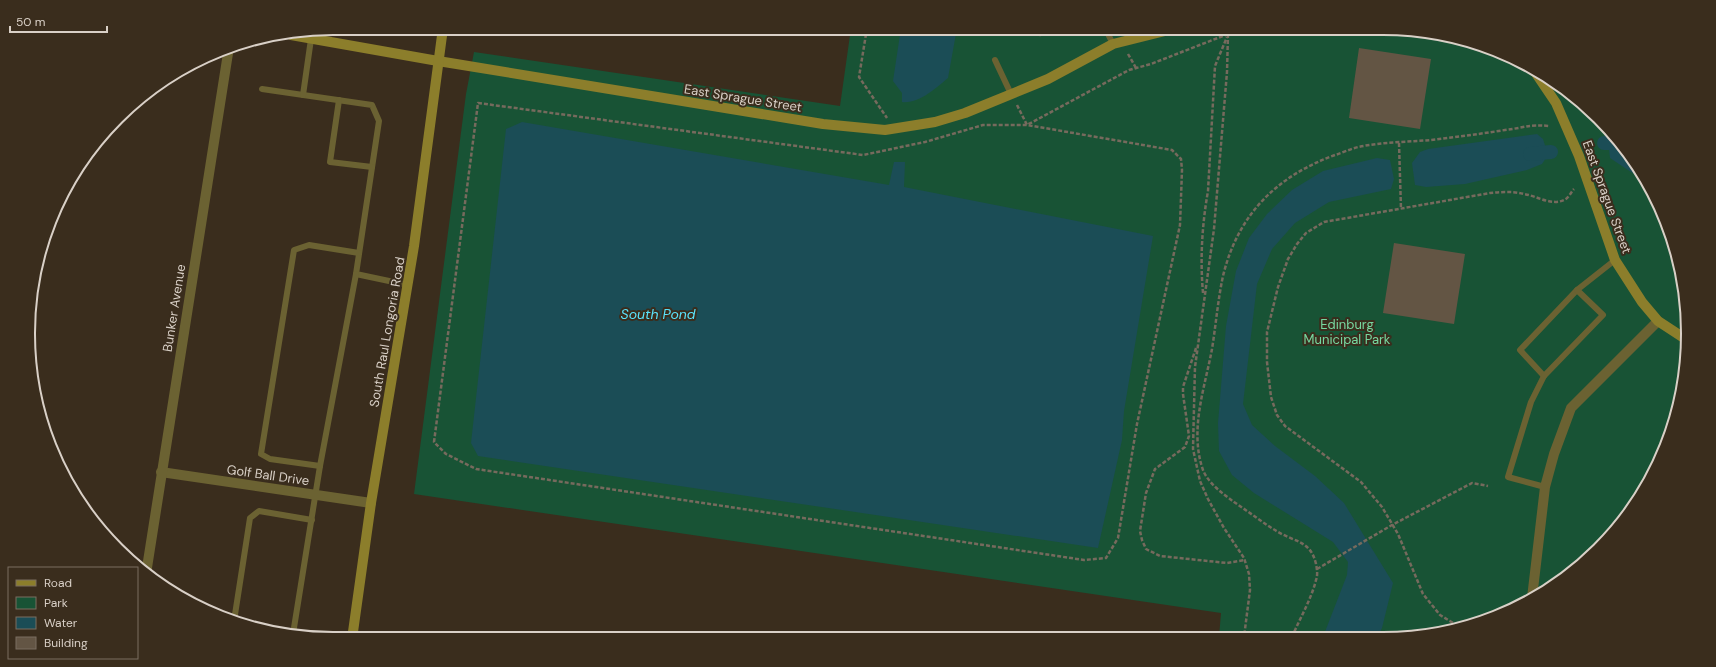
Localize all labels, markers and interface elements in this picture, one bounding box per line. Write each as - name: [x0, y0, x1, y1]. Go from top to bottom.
- scale bar: [10, 8, 107, 34]
- text: 50 m: [16, 14, 45, 30]
- street label: East Sprague Street: [683, 80, 803, 116]
- street label: East Sprague Street: [1579, 138, 1635, 256]
- street label: South Raul Longoria Road: [365, 256, 409, 408]
- street label: Bunker Avenue: [159, 263, 189, 353]
- water label: South Pond: [621, 305, 696, 323]
- park label: Edinburg Municipal Park: [1304, 316, 1391, 348]
- street label: Golf Ball Drive: [226, 461, 310, 489]
- legend: [8, 567, 138, 659]
- text: Road: [44, 575, 72, 591]
- text: Park: [44, 595, 68, 611]
- text: Water: [44, 615, 78, 631]
- text: Building: [44, 635, 88, 651]

